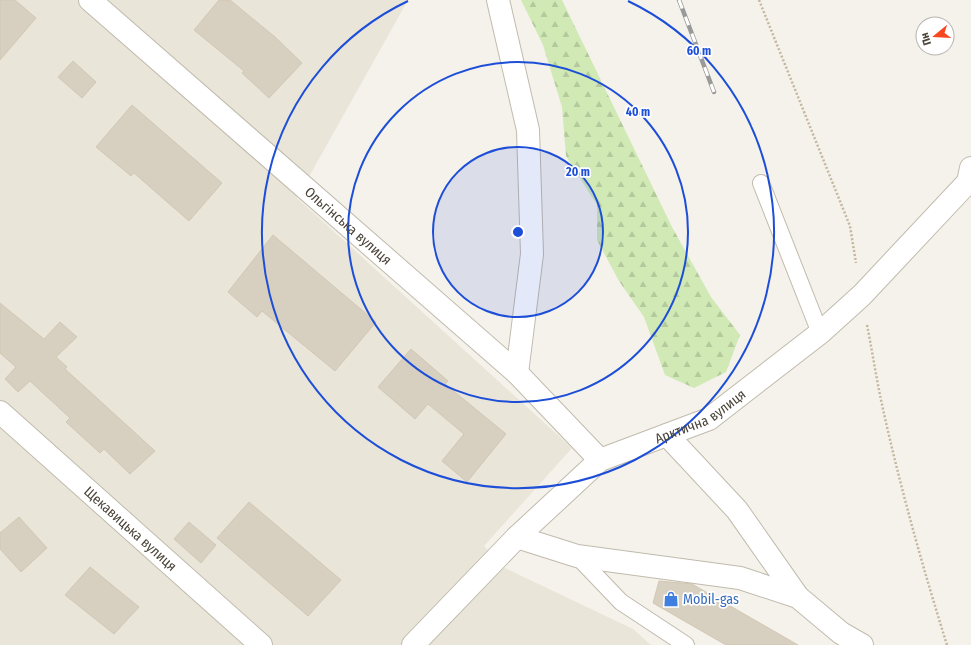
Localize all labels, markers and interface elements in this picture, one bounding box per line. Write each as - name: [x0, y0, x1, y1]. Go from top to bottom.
- north arrow: [915, 16, 955, 56]
- text: Пн: [918, 31, 934, 47]
- text: 60 m: [687, 44, 711, 58]
- text: 40 m: [626, 105, 650, 119]
- text: 20 m: [565, 165, 590, 179]
- street label: Ольгінська вулиця: [301, 183, 395, 269]
- centre of rings: [511, 225, 525, 239]
- street label: Арктична вулиця: [653, 386, 749, 448]
- street label: Щекавицька вулиця: [80, 483, 180, 575]
- shop icon: Mobil-gas: [662, 590, 680, 608]
- place label: Mobil-gas: [683, 591, 739, 608]

